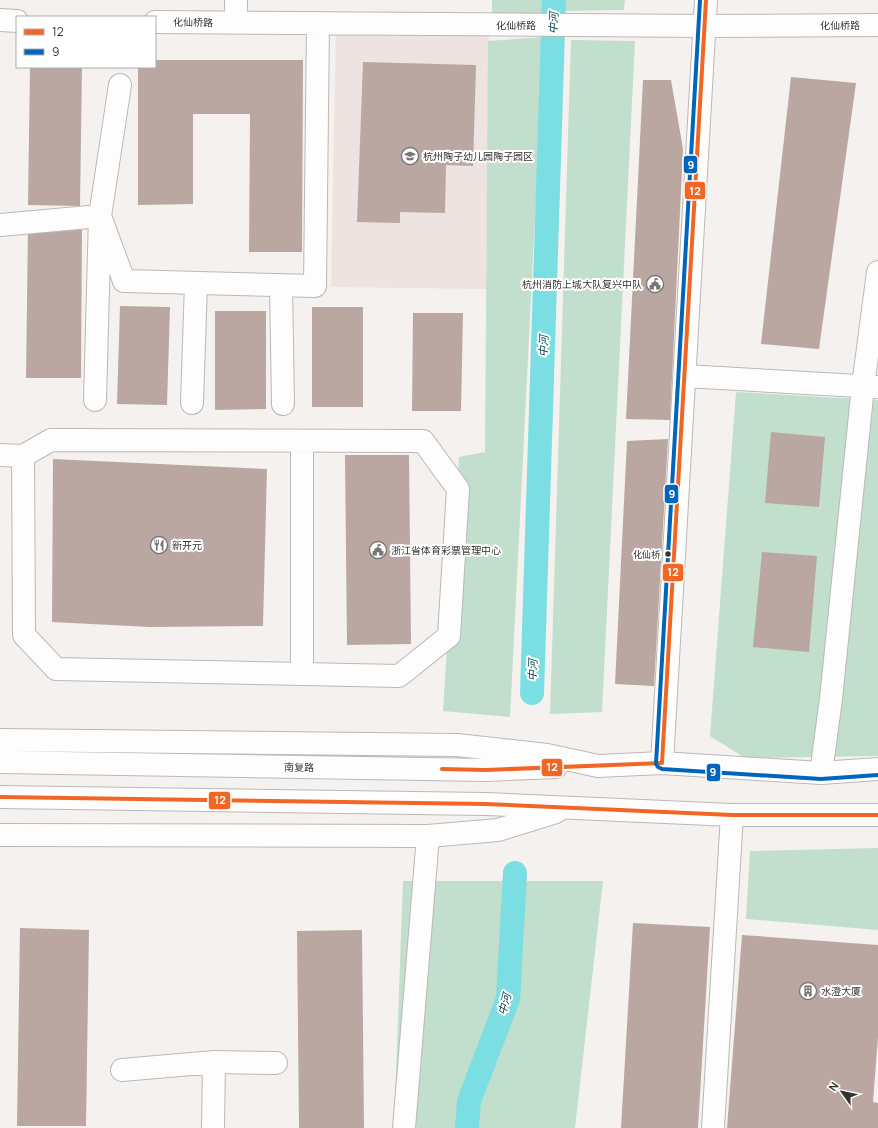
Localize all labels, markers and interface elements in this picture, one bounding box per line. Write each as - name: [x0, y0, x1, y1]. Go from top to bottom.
- water label: 中河: [545, 10, 561, 34]
- street label: 化仙桥路: [173, 15, 213, 29]
- legend: [16, 16, 156, 68]
- street label: 化仙桥路: [496, 18, 536, 32]
- street label: 化仙桥路: [820, 18, 860, 32]
- text: 12: [52, 23, 64, 40]
- text: 9: [52, 43, 59, 60]
- school or university icon: 杭州陶子幼儿园陶子园区: [400, 146, 420, 166]
- place label: 杭州陶子幼儿园陶子园区: [423, 149, 533, 163]
- line badge: 9: [683, 155, 698, 174]
- text: 9: [688, 157, 695, 172]
- line badge: 12: [684, 181, 706, 200]
- text: 12: [689, 183, 701, 198]
- public building icon: 杭州消防上城大队复兴中队: [645, 274, 665, 294]
- place label: 杭州消防上城大队复兴中队: [522, 277, 642, 291]
- water label: 中河: [535, 333, 551, 357]
- line badge: 9: [664, 484, 679, 504]
- text: 9: [669, 486, 676, 501]
- restaurant icon: 新开元: [149, 535, 169, 555]
- place label: 新开元: [172, 538, 202, 552]
- public building icon: 浙江省体育彩票管理中心: [368, 540, 388, 560]
- place label: 浙江省体育彩票管理中心: [391, 543, 501, 557]
- place label: 化仙桥: [633, 548, 661, 561]
- marker: 化仙桥: [663, 549, 673, 559]
- line badge: 12: [662, 563, 684, 582]
- text: 12: [667, 564, 679, 579]
- water label: 中河: [524, 657, 540, 681]
- line badge: 12: [541, 758, 563, 777]
- text: 12: [546, 759, 558, 774]
- street label: 南复路: [284, 760, 314, 774]
- line badge: 9: [706, 763, 721, 782]
- text: 9: [710, 764, 717, 779]
- line badge: 12: [208, 791, 231, 810]
- text: 12: [214, 792, 226, 807]
- building icon: 水澄大厦: [798, 981, 818, 1001]
- place label: 水澄大厦: [821, 984, 861, 998]
- water label: 中河: [494, 990, 515, 1017]
- north arrow: [822, 1072, 862, 1112]
- text: N: [825, 1079, 842, 1094]

